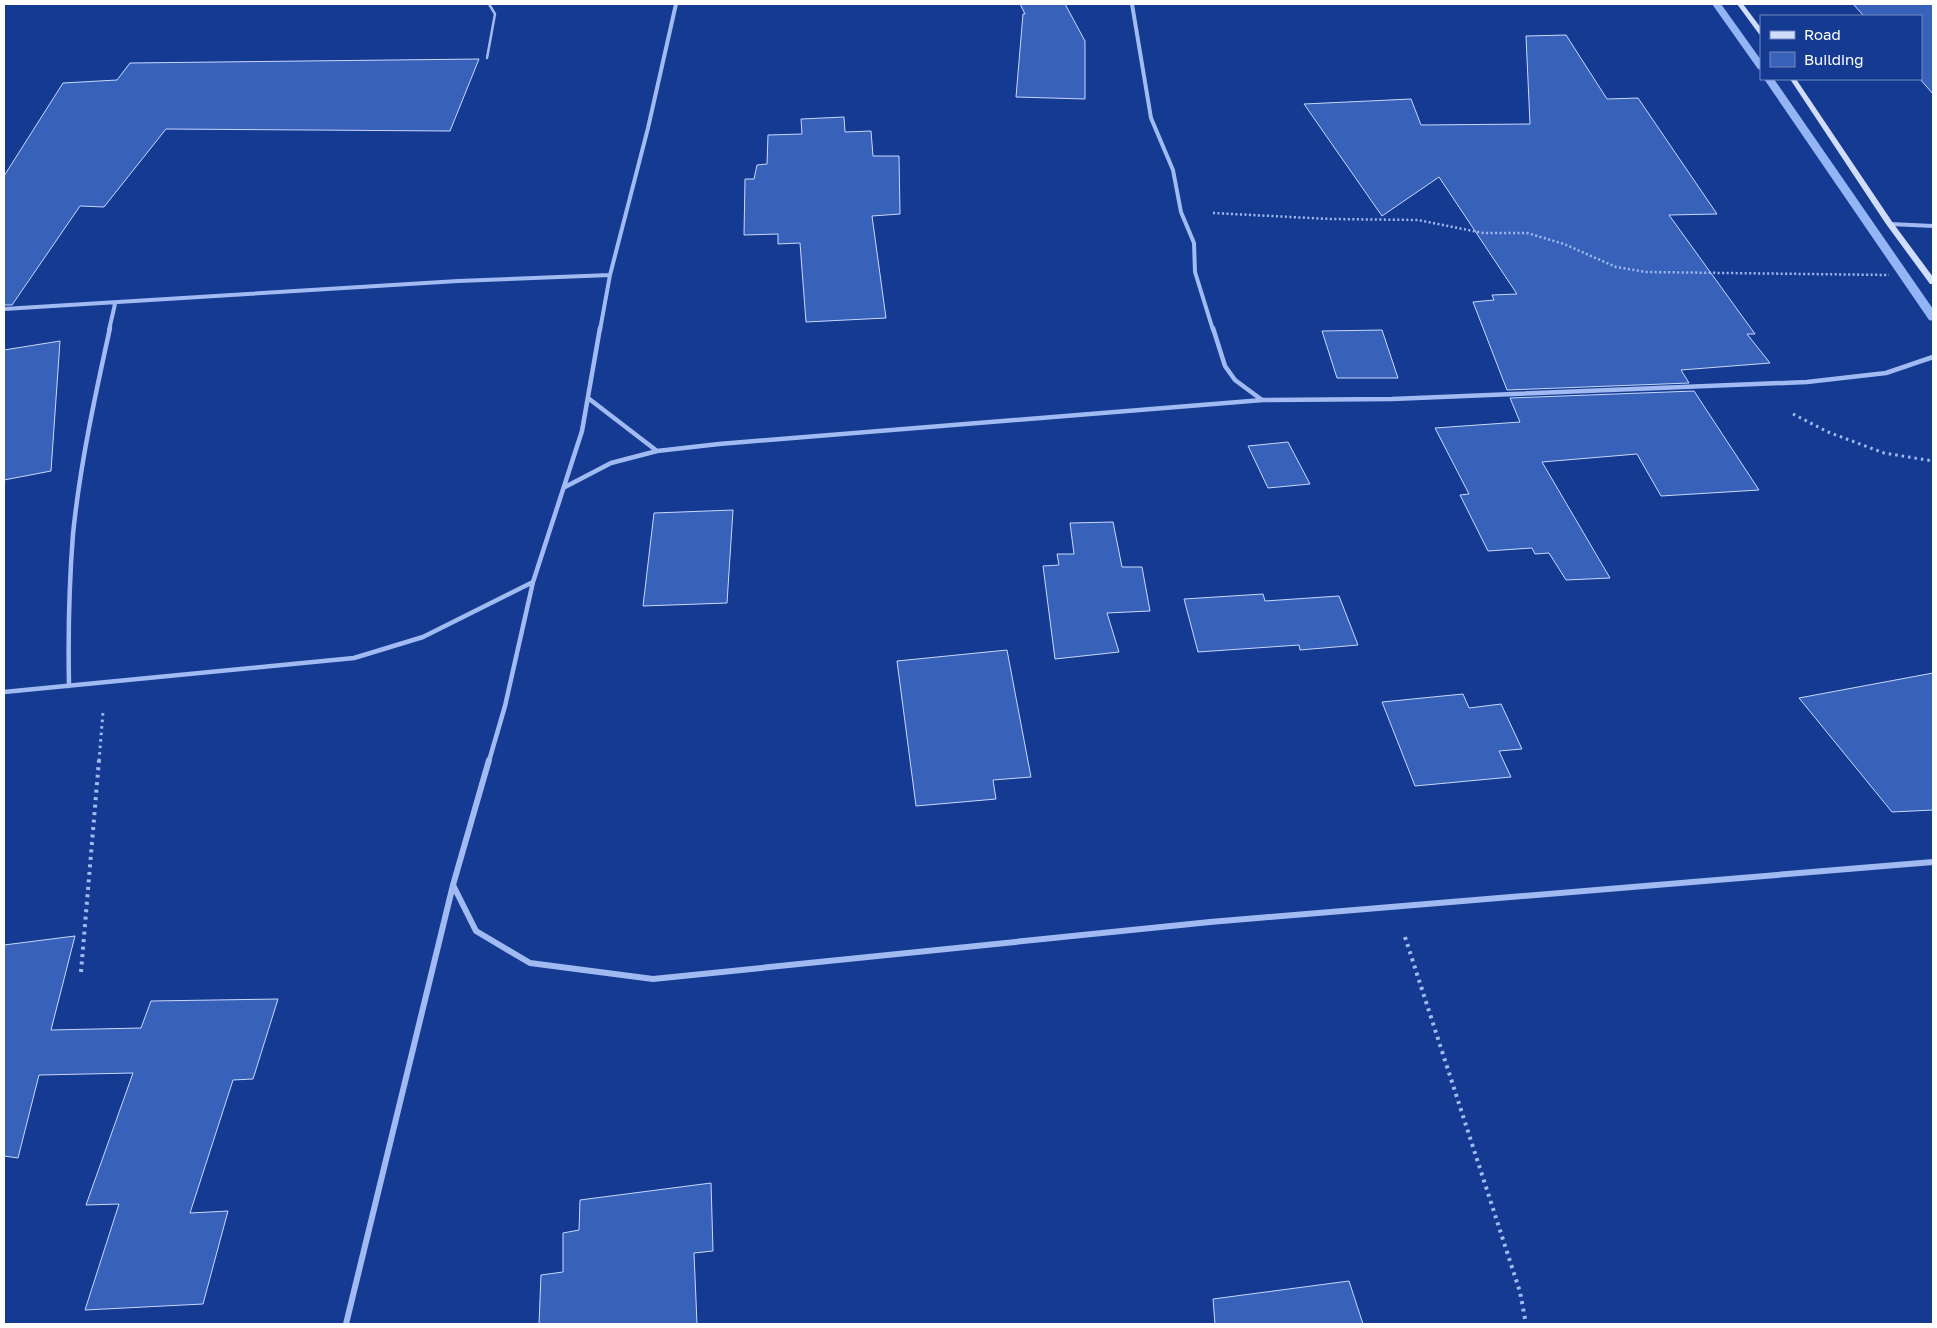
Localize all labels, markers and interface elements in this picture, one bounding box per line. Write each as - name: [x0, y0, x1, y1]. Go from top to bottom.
- legend: [1760, 15, 1922, 80]
- text: Road: [1804, 25, 1841, 43]
- text: Building: [1804, 50, 1864, 68]

